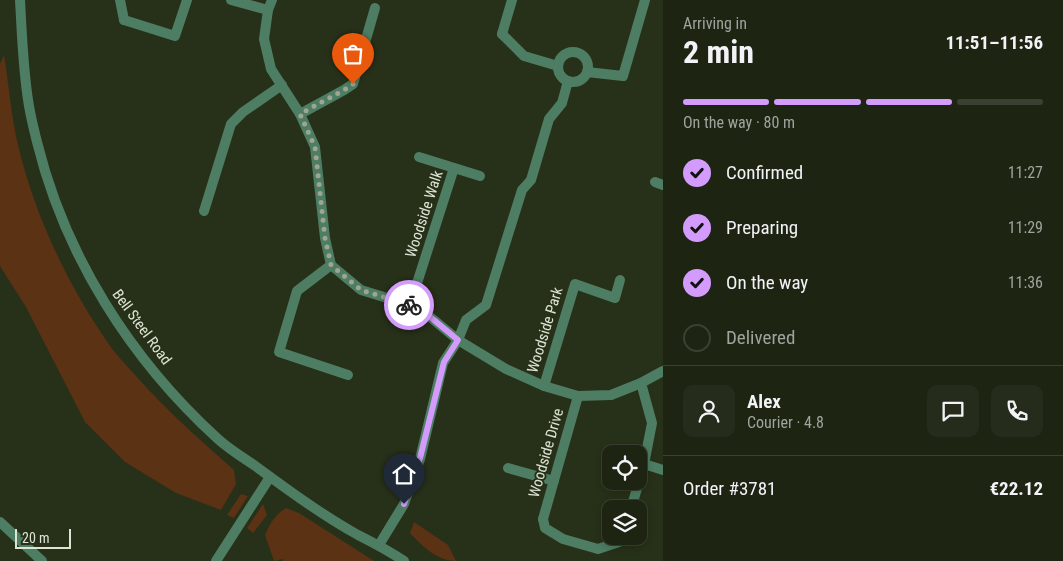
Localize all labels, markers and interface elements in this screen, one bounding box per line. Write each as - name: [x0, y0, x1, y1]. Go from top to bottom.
- text: Arriving in: [683, 14, 747, 33]
- text: 11:51–11:56: [945, 31, 1043, 54]
- pin: [332, 33, 374, 84]
- text: 2 min: [683, 33, 754, 71]
- icon: bag: [339, 40, 367, 68]
- text: On the way · 80 m: [683, 113, 795, 132]
- icon: check: [683, 159, 711, 187]
- text: Confirmed: [726, 161, 803, 184]
- text: 11:27: [1008, 163, 1043, 182]
- street label: Woodside Walk: [401, 168, 447, 260]
- icon: check: [683, 214, 711, 242]
- text: Preparing: [726, 216, 798, 239]
- text: 11:29: [1008, 218, 1043, 237]
- icon: check: [683, 269, 711, 297]
- text: On the way: [726, 271, 808, 294]
- text: 11:36: [1008, 273, 1043, 292]
- courier: [384, 280, 434, 330]
- street label: Woodside Park: [523, 285, 567, 375]
- street label: Bell Steel Road: [109, 286, 175, 368]
- icon: bike: [395, 291, 423, 319]
- text: Delivered: [726, 326, 795, 349]
- button: person: [683, 385, 735, 437]
- button: chat: [927, 385, 979, 437]
- button: phone: [991, 385, 1043, 437]
- text: Alex: [747, 390, 781, 413]
- street label: Woodside Drive: [525, 406, 567, 500]
- text: Courier · 4.8: [747, 413, 824, 432]
- map controls: [602, 445, 647, 545]
- button: locate: [602, 445, 647, 490]
- pin: [383, 453, 425, 504]
- icon: home: [390, 460, 418, 488]
- text: Order #3781: [683, 477, 776, 500]
- text: €22.12: [989, 477, 1043, 500]
- button: layers: [602, 500, 647, 545]
- scale bar: [15, 526, 71, 549]
- text: 20 m: [22, 530, 50, 546]

